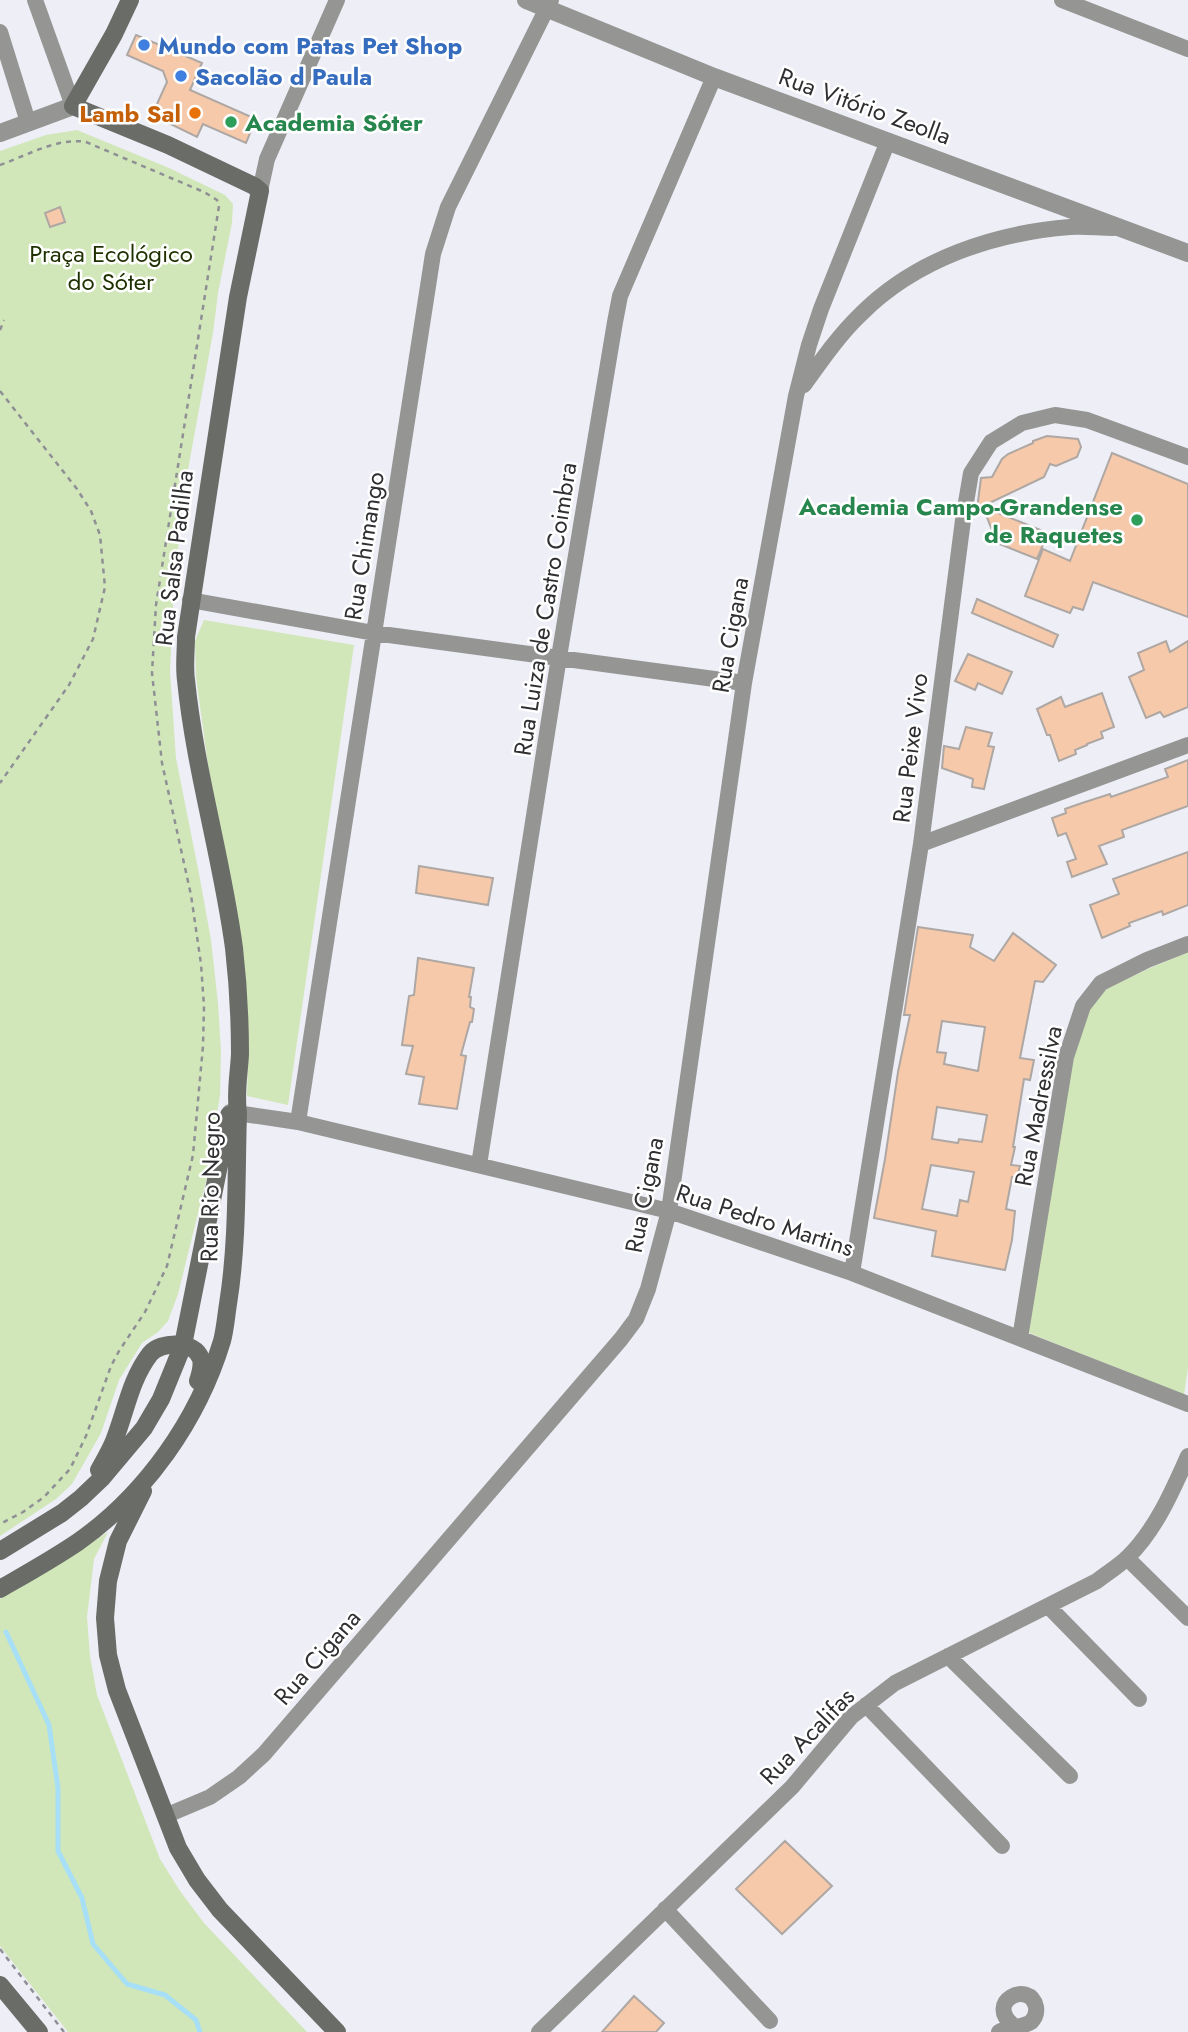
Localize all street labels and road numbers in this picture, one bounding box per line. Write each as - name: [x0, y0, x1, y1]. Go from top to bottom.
- street label: Rua Vitório Zeolla: [774, 59, 956, 153]
- street label: Rua Luiza de Castro Coimbra: [505, 460, 585, 758]
- street label: Rua Salsa Padilha: [146, 468, 202, 648]
- street label: Rua Chimango: [335, 469, 393, 623]
- street label: Rua Cigana: [703, 574, 757, 696]
- street label: Rua Peixe Vivo: [883, 671, 937, 825]
- street label: Rua Madressilva: [1005, 1023, 1071, 1189]
- street label: Rua Rio Negro: [191, 1112, 229, 1262]
- street label: Rua Cigana: [616, 1134, 672, 1256]
- street label: Rua Pedro Martins: [672, 1175, 858, 1265]
- street label: Rua Cigana: [265, 1601, 369, 1713]
- street label: Rua Acalifas: [752, 1679, 862, 1793]

